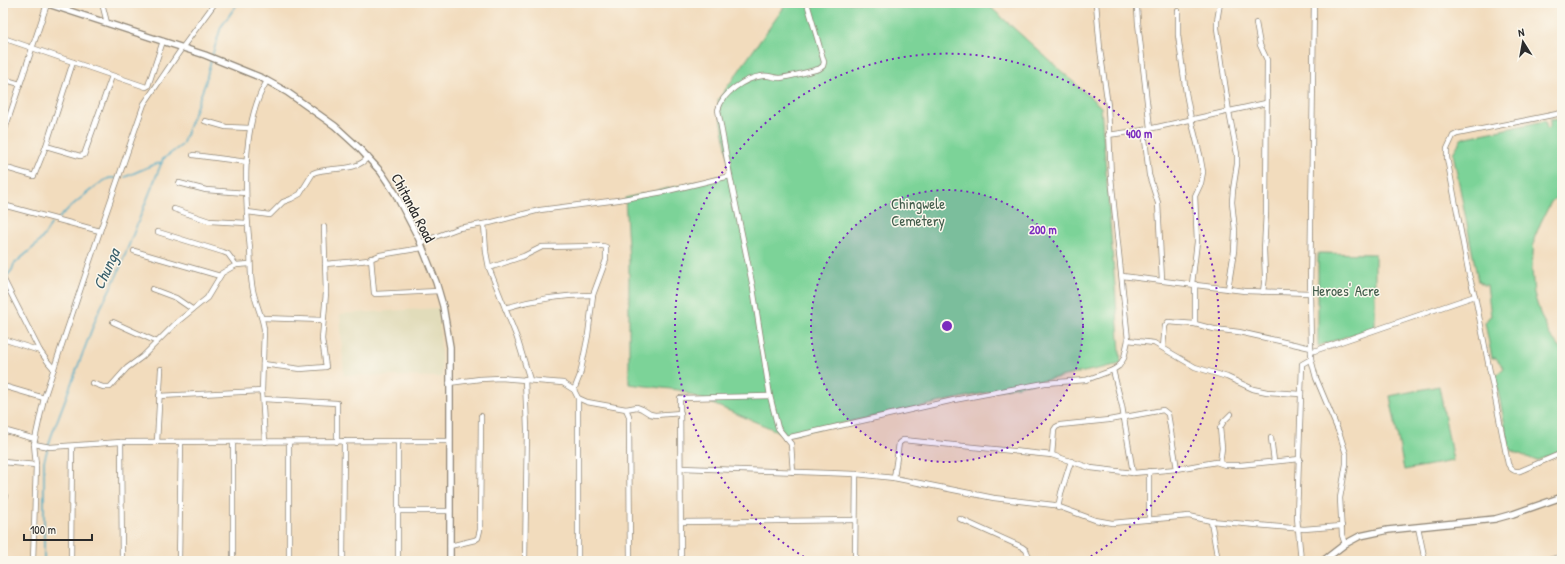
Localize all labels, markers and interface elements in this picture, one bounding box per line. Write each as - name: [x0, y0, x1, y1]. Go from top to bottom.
- north arrow: [1503, 22, 1543, 62]
- text: N: [1517, 25, 1525, 40]
- text: 400 m: [1126, 125, 1152, 142]
- street label: Chitanda Road: [386, 170, 440, 246]
- park label: Chingwele Cemetery: [891, 193, 945, 231]
- text: 200 m: [1029, 221, 1057, 238]
- water label: Chunga: [87, 244, 125, 293]
- park label: Heroes' Acre: [1312, 280, 1380, 301]
- centre of rings: [940, 319, 954, 333]
- scale bar: [24, 516, 92, 542]
- text: 100 m: [30, 521, 56, 538]

